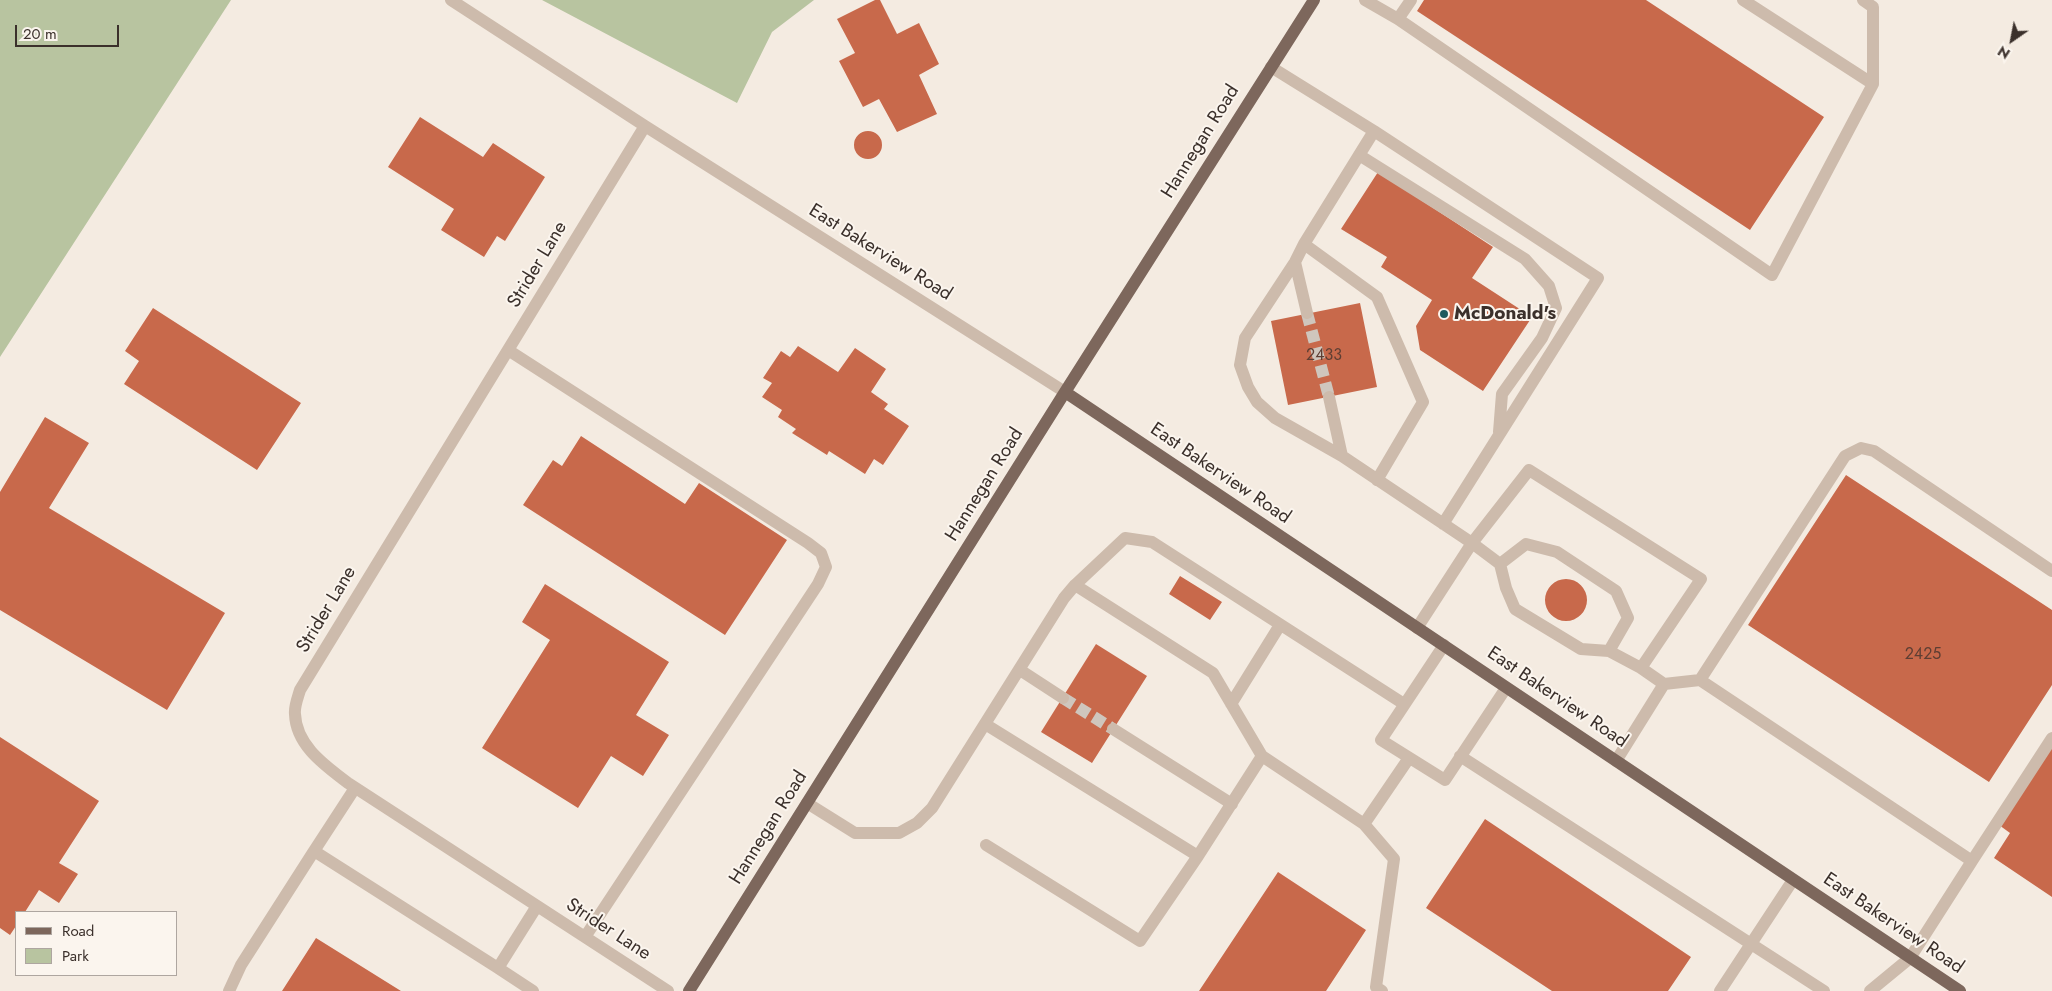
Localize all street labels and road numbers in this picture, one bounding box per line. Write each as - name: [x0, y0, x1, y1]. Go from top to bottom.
- street label: Hannegan Road: [1157, 81, 1245, 203]
- street label: East Bakerview Road: [804, 200, 956, 306]
- street label: Strider Lane: [503, 218, 573, 312]
- street label: East Bakerview Road: [1145, 419, 1295, 529]
- street label: Hannegan Road: [941, 424, 1029, 546]
- street label: Strider Lane: [292, 563, 362, 657]
- street label: East Bakerview Road: [1482, 643, 1632, 753]
- street label: Hannegan Road: [725, 767, 813, 889]
- street label: East Bakerview Road: [1818, 869, 1968, 979]
- street label: Strider Lane: [561, 894, 655, 966]

